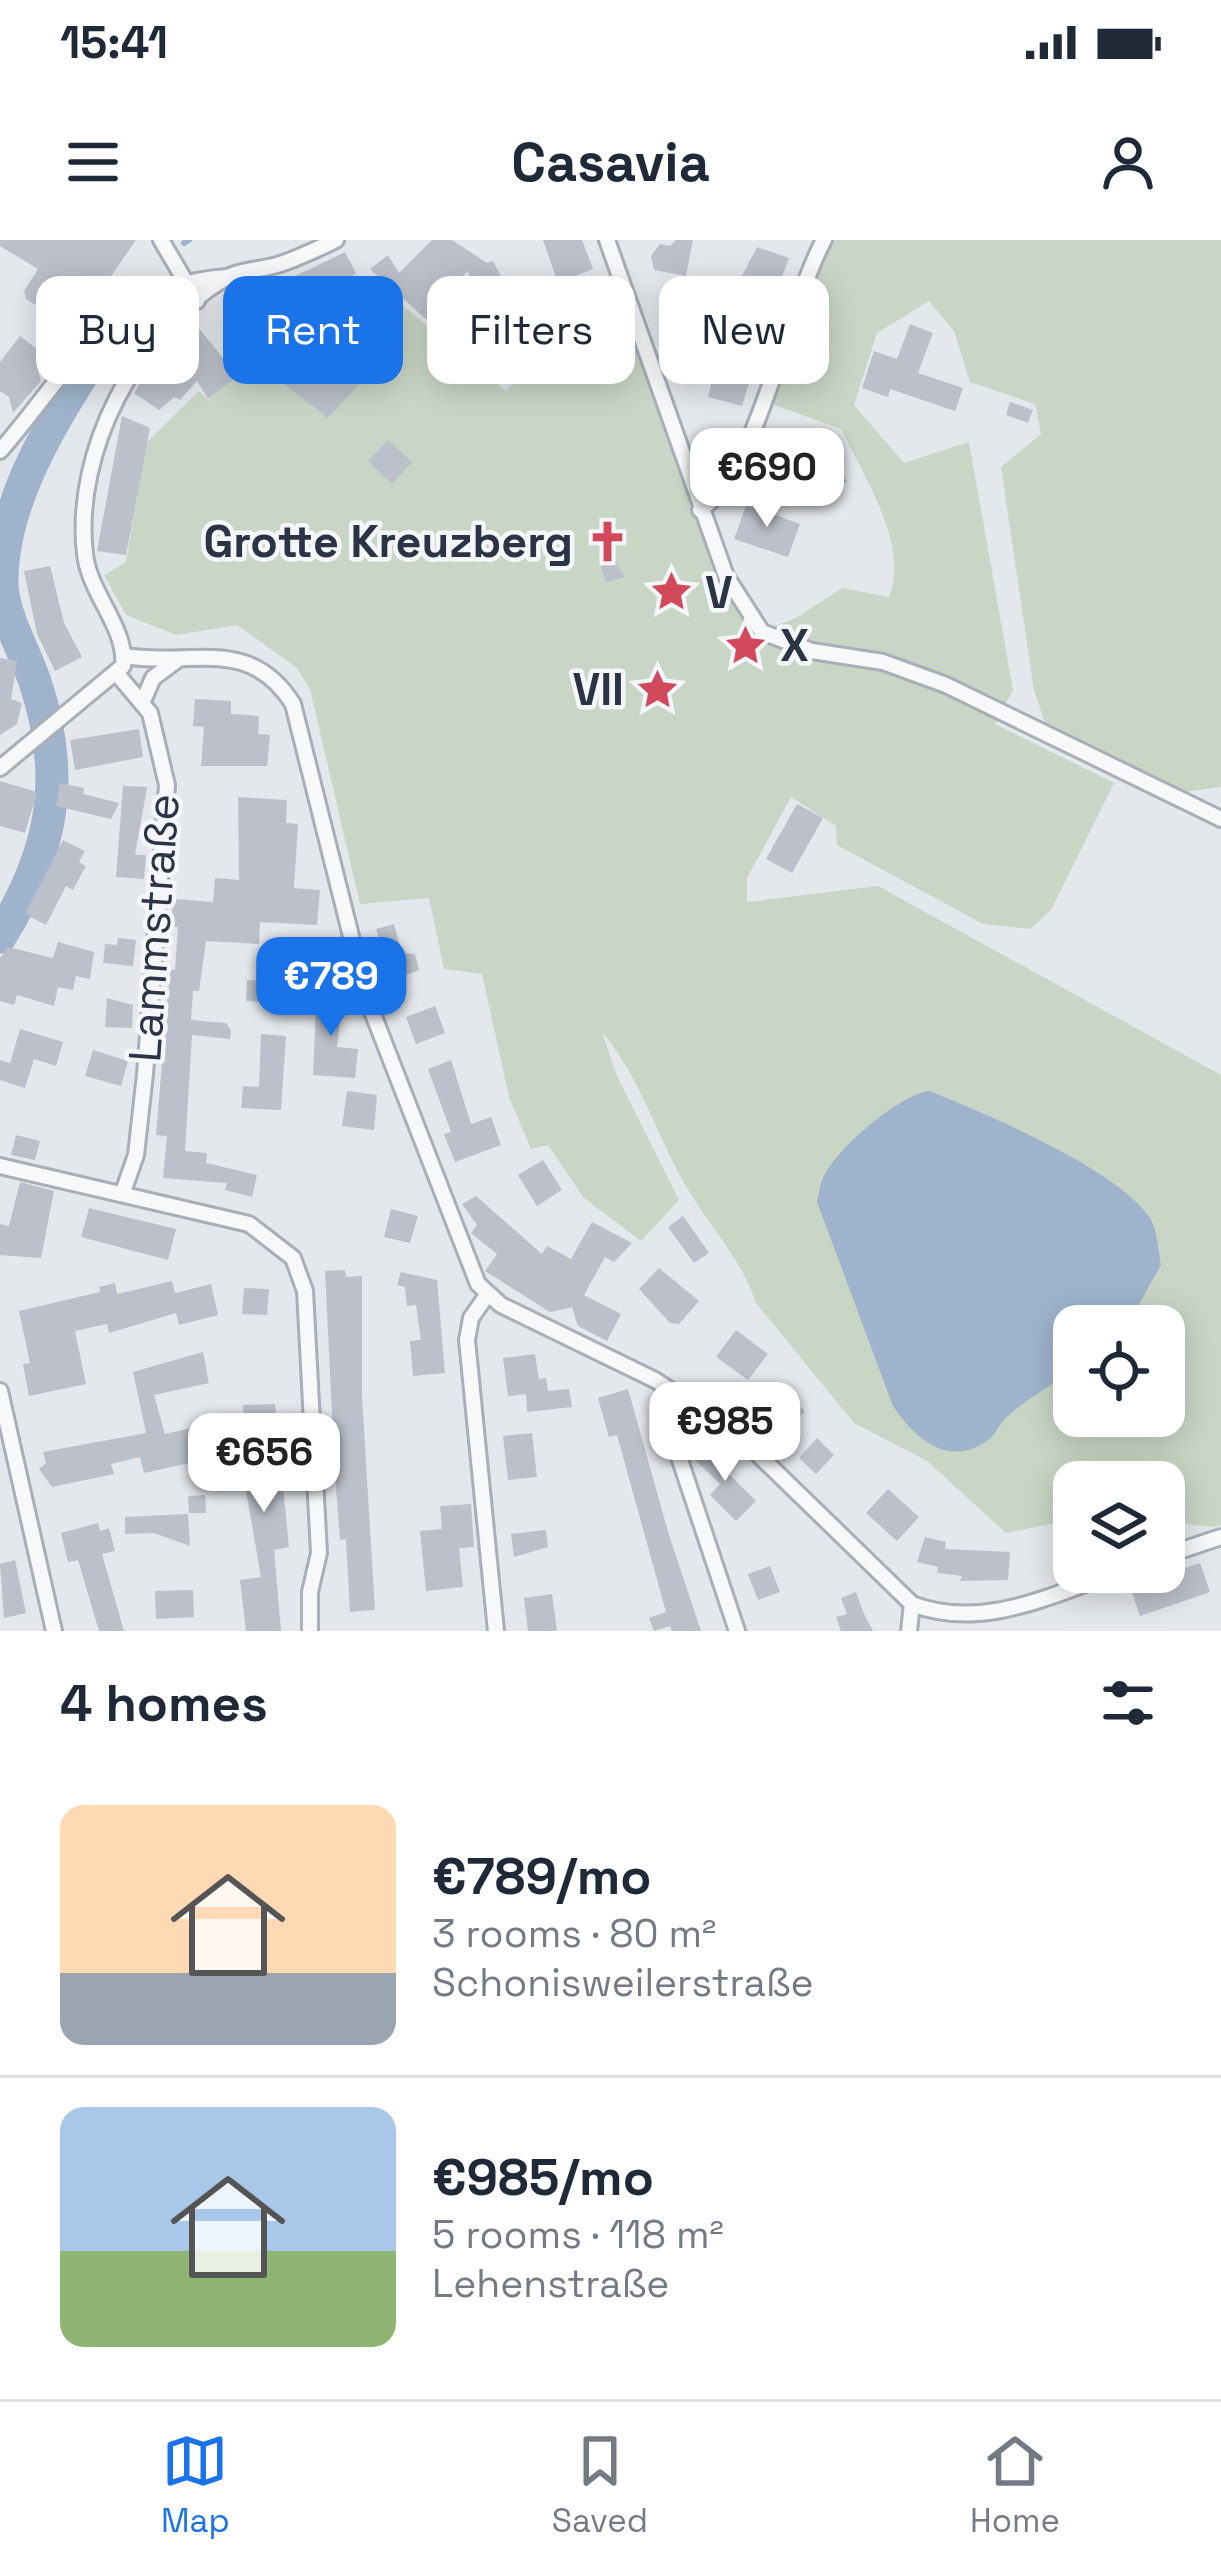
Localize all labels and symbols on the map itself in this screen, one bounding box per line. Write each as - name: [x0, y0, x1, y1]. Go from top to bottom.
- pin: €690: [696, 428, 838, 530]
- place label: Grotte Kreuzberg: [204, 513, 573, 570]
- church icon: Grotte Kreuzberg: [584, 518, 630, 564]
- place label: V: [705, 564, 733, 621]
- place icon: V: [648, 569, 694, 615]
- place label: X: [780, 617, 809, 674]
- place icon: X: [723, 622, 769, 668]
- place label: VII: [572, 661, 624, 718]
- place icon: VII: [635, 666, 681, 712]
- street label: Lammstraße: [116, 792, 192, 1064]
- pin: €789: [260, 937, 402, 1039]
- pin: €985: [654, 1382, 796, 1484]
- pin: €656: [193, 1413, 335, 1515]

